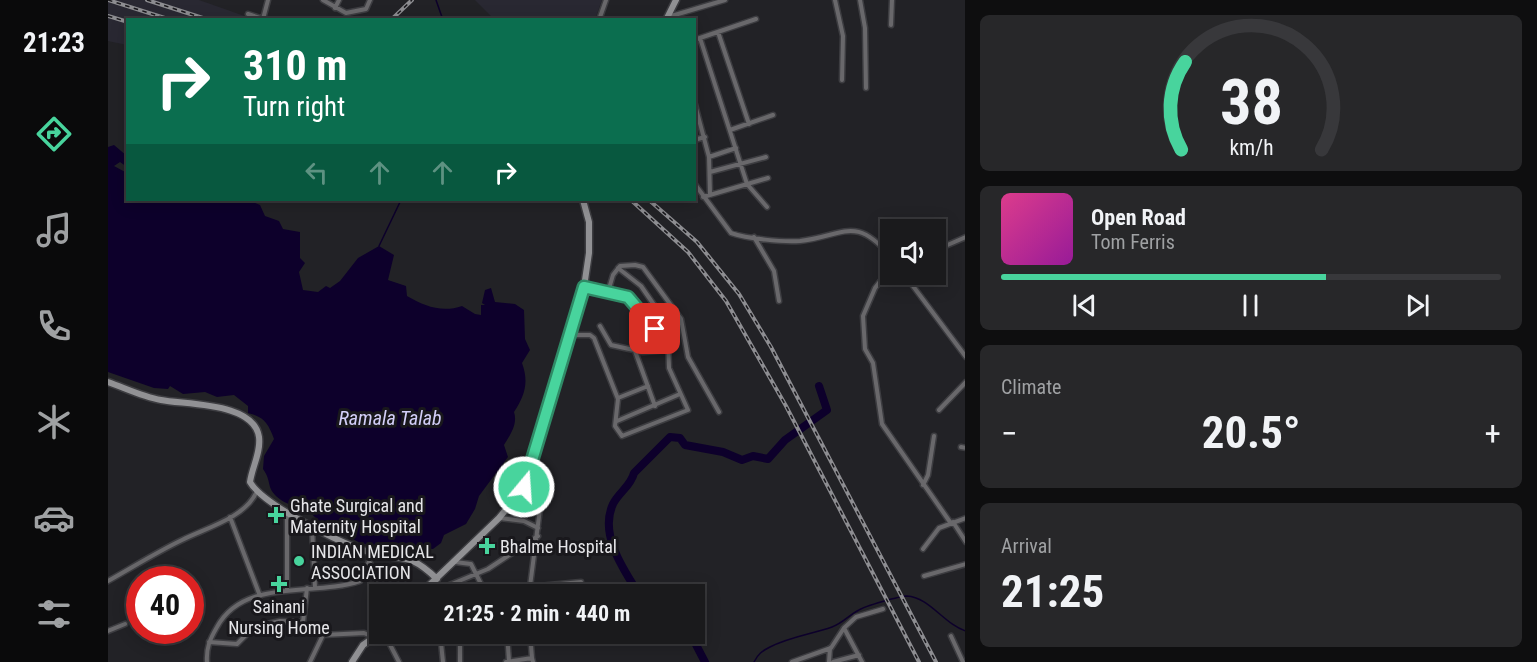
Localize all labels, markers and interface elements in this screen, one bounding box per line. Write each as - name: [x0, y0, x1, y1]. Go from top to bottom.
- text: 21:23: [23, 27, 85, 59]
- text: 310 m: [243, 41, 348, 90]
- icon: right: [144, 42, 222, 120]
- text: 38: [1219, 66, 1283, 139]
- text: Turn right: [243, 91, 345, 123]
- icon: directions: [33, 113, 75, 155]
- text: km/h: [1229, 135, 1273, 160]
- icon: left: [300, 156, 333, 189]
- icon: ahead: [363, 156, 396, 189]
- icon: ahead: [426, 156, 459, 189]
- icon: right: [489, 156, 522, 189]
- text: Open Road: [1091, 205, 1186, 230]
- icon: music: [33, 209, 75, 251]
- map controls: [880, 219, 946, 285]
- button: sound: [880, 219, 946, 285]
- text: Tom Ferris: [1091, 230, 1175, 254]
- icon: previous: [1068, 289, 1101, 322]
- icon: pause: [1234, 289, 1267, 322]
- icon: next: [1401, 289, 1434, 322]
- pin: [629, 303, 680, 354]
- icon: phone: [33, 305, 75, 347]
- icon: arrive: [638, 312, 671, 345]
- text: Climate: [1001, 375, 1061, 399]
- icon: climate: [33, 401, 75, 443]
- water label: Ramala Talab: [338, 406, 442, 430]
- text: 20.5°: [1202, 406, 1300, 459]
- text: −: [1001, 414, 1018, 453]
- text: +: [1485, 414, 1501, 453]
- position arrow: [492, 455, 556, 519]
- place label: Ghate Surgical and Maternity Hospital: [290, 495, 424, 537]
- icon: car: [33, 497, 75, 539]
- marker: Ghate Surgical and Maternity Hospital: [267, 506, 285, 524]
- text: Arrival: [1001, 534, 1052, 558]
- place label: Bhalme Hospital: [500, 536, 617, 557]
- marker: Bhalme Hospital: [478, 537, 496, 555]
- place label: INDIAN MEDICAL ASSOCIATION: [311, 541, 434, 583]
- marker: INDIAN MEDICAL ASSOCIATION: [292, 554, 306, 568]
- text: 21:25: [1001, 565, 1104, 618]
- speed limit sign: 40: [126, 566, 204, 644]
- marker: Sainani Nursing Home: [270, 575, 288, 593]
- icon: filters: [33, 593, 75, 635]
- place label: Sainani Nursing Home: [228, 596, 330, 638]
- text: 21:25 · 2 min · 440 m: [444, 601, 630, 626]

